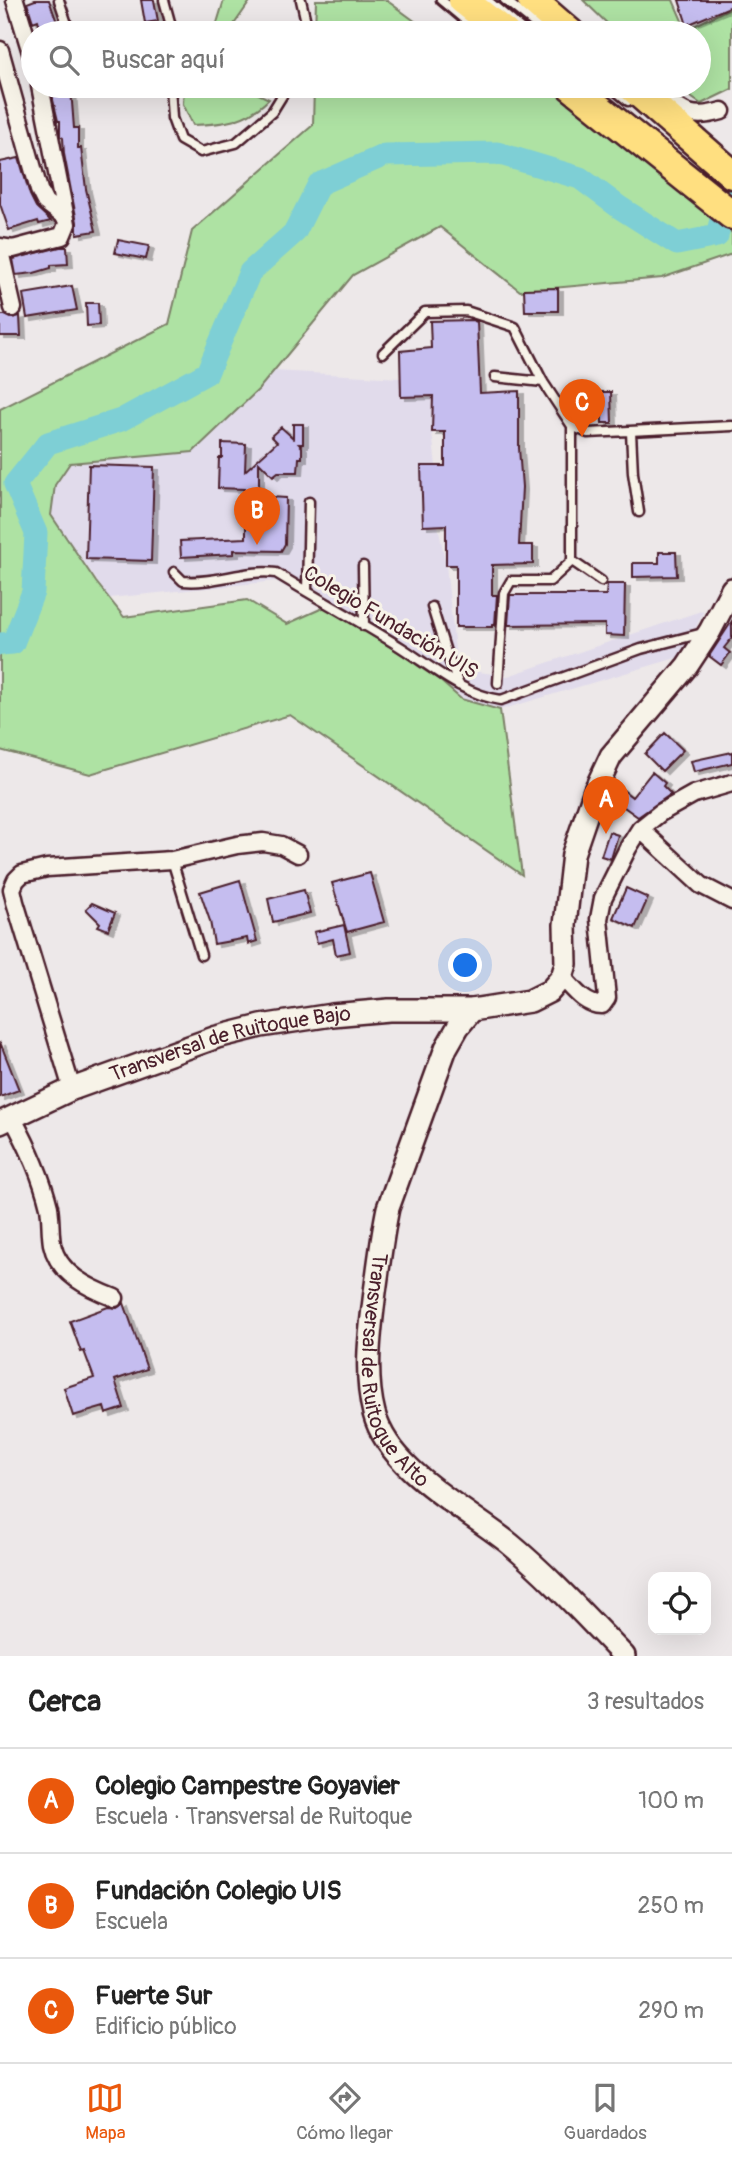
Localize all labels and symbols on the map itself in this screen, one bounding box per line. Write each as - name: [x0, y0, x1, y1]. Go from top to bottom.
- pin: C: [559, 379, 605, 437]
- pin: B: [234, 487, 280, 545]
- street label: Colegio Fundación UIS: [298, 560, 483, 685]
- pin: A: [583, 776, 629, 834]
- your location: [448, 948, 482, 982]
- street label: Transversal de Ruitoque Bajo: [106, 1000, 352, 1088]
- street label: Transversal de Ruitoque Alto: [355, 1251, 435, 1494]

